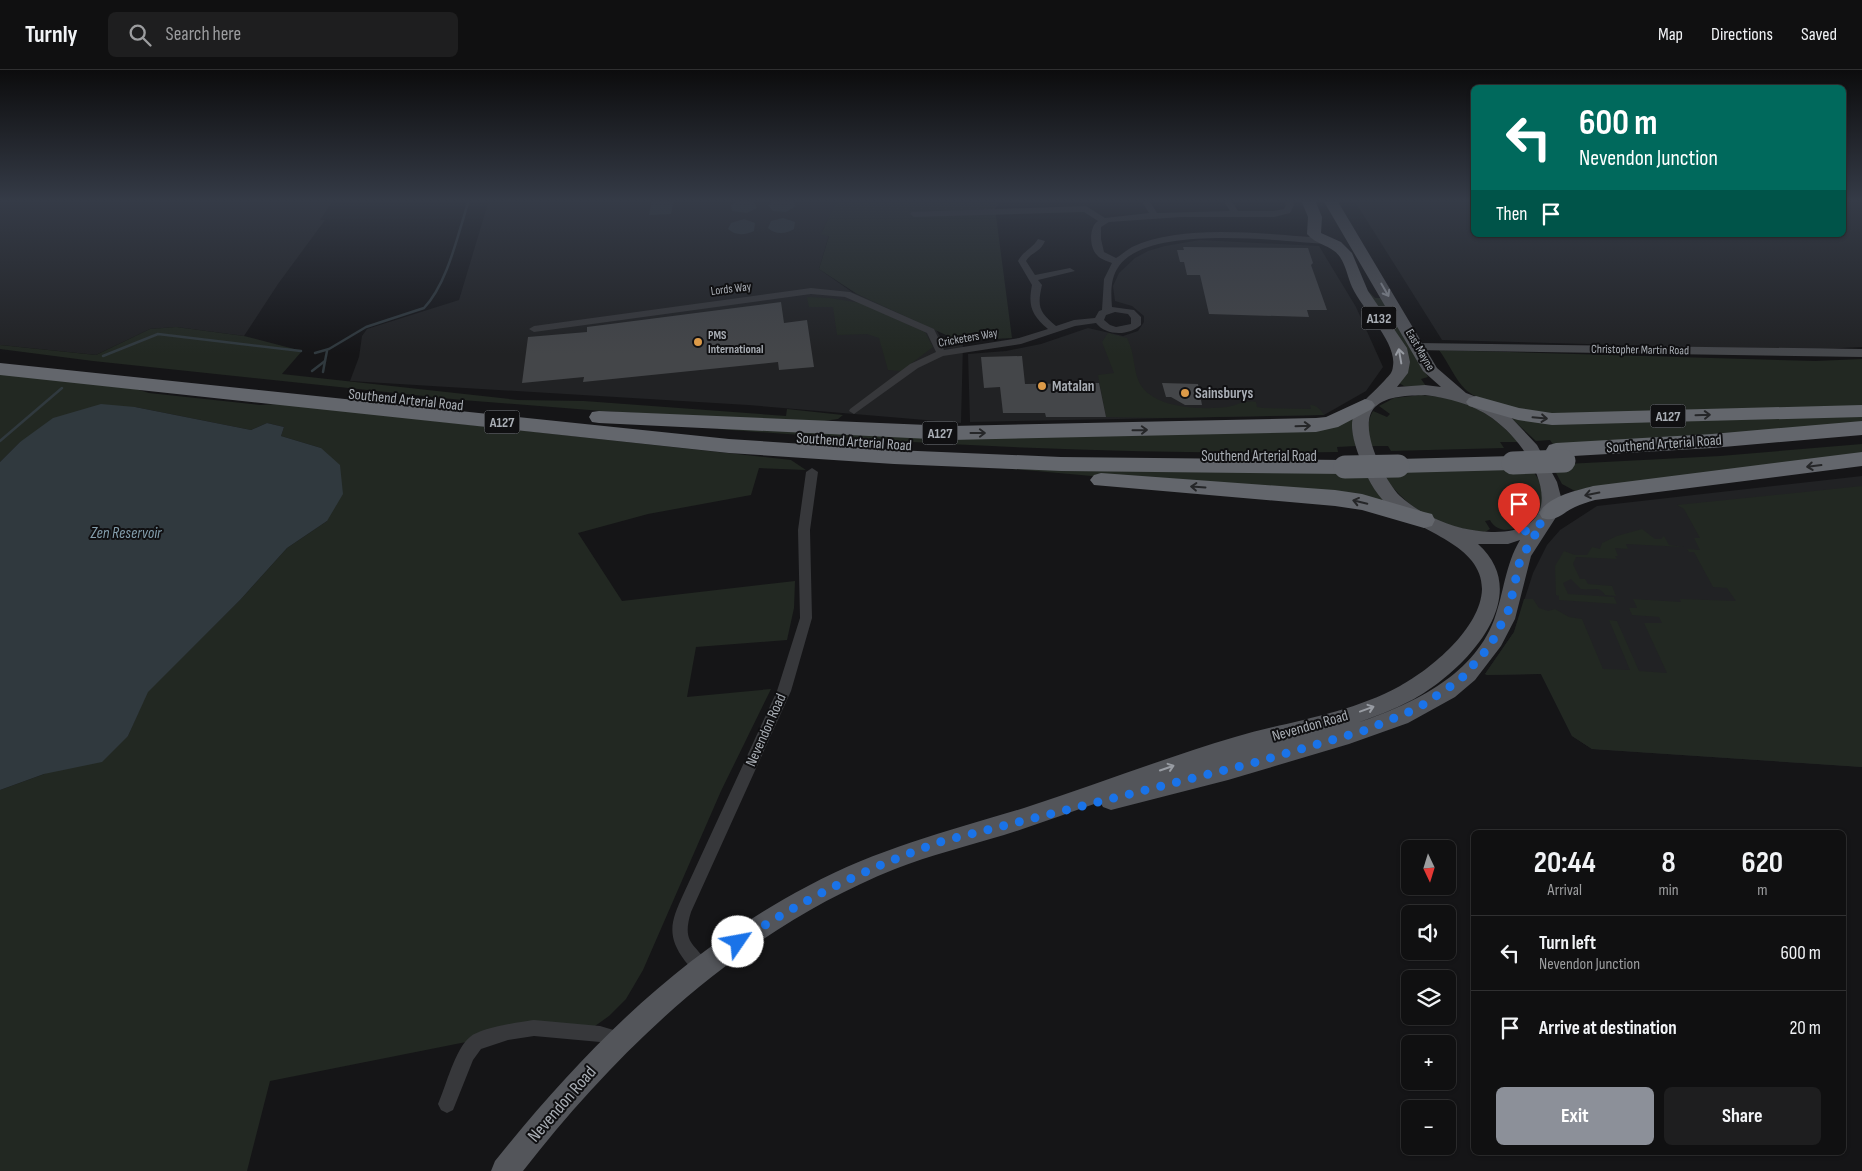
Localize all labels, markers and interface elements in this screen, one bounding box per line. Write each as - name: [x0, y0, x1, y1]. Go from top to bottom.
- search box: [108, 12, 458, 57]
- text: Turnly: [25, 20, 78, 49]
- icon: search: [126, 21, 154, 49]
- text: Search here: [166, 23, 241, 46]
- text: Map: [1658, 24, 1683, 45]
- text: Directions: [1711, 24, 1773, 45]
- text: Saved: [1801, 24, 1837, 45]
- text: 600 m: [1579, 102, 1657, 145]
- icon: left: [1496, 105, 1561, 170]
- text: Nevendon Junction: [1579, 145, 1718, 172]
- icon: arrive: [1537, 200, 1565, 228]
- text: Then: [1496, 203, 1527, 226]
- street label: Lords Way: [710, 279, 752, 299]
- one-way arrow: [1380, 283, 1390, 297]
- road number: A132: [1362, 307, 1396, 330]
- street label: Cricketers Way: [937, 325, 999, 351]
- street label: East Mayne: [1402, 327, 1438, 374]
- place label: PMS International: [708, 328, 763, 357]
- marker: PMS International: [692, 336, 704, 348]
- street label: Christopher Martin Road: [1591, 342, 1689, 358]
- one-way arrow: [1395, 348, 1405, 364]
- place label: Matalan: [1052, 377, 1095, 396]
- marker: Matalan: [1036, 380, 1048, 392]
- place label: Sainsburys: [1195, 384, 1253, 403]
- street label: Southend Arterial Road: [347, 385, 465, 415]
- marker: Sainsburys: [1179, 387, 1191, 399]
- road number: A127: [1650, 404, 1686, 428]
- one-way arrow: [1694, 410, 1710, 420]
- road number: A127: [484, 411, 520, 434]
- one-way arrow: [1532, 413, 1548, 423]
- one-way arrow: [1294, 421, 1311, 431]
- road number: A127: [922, 422, 958, 444]
- one-way arrow: [1132, 425, 1148, 435]
- street label: Southend Arterial Road: [796, 428, 912, 456]
- one-way arrow: [970, 428, 986, 438]
- street label: Southend Arterial Road: [1606, 430, 1722, 458]
- street label: Southend Arterial Road: [1201, 447, 1317, 466]
- one-way arrow: [1806, 461, 1822, 471]
- one-way arrow: [1191, 483, 1207, 492]
- pin: [1498, 483, 1540, 534]
- icon: arrive: [1505, 490, 1533, 518]
- one-way arrow: [1585, 490, 1601, 499]
- one-way arrow: [1352, 497, 1368, 506]
- water label: Zen Reservoir: [89, 524, 162, 543]
- street label: Nevendon Road: [741, 691, 791, 769]
- one-way arrow: [1359, 704, 1375, 713]
- street label: Nevendon Road: [1270, 706, 1350, 746]
- one-way arrow: [1159, 763, 1174, 772]
- north arrow: [1401, 840, 1456, 895]
- map controls: [1401, 840, 1456, 1155]
- text: 20:44: [1534, 845, 1596, 881]
- text: 8: [1661, 845, 1676, 881]
- text: 620: [1741, 845, 1783, 881]
- text: Arrival: [1548, 881, 1582, 900]
- text: min: [1658, 881, 1679, 900]
- text: m: [1757, 881, 1767, 900]
- button: sound: [1401, 905, 1456, 960]
- position arrow: [711, 915, 763, 967]
- text: Turn left: [1539, 932, 1596, 955]
- icon: left: [1496, 939, 1524, 967]
- text: 600 m: [1781, 942, 1821, 965]
- text: Nevendon Junction: [1539, 955, 1640, 974]
- button: layers: [1401, 970, 1456, 1025]
- icon: arrive: [1496, 1014, 1524, 1042]
- text: Arrive at destination: [1539, 1017, 1677, 1040]
- text: 20 m: [1789, 1017, 1821, 1040]
- button: +: [1401, 1035, 1456, 1090]
- street label: Nevendon Road: [523, 1062, 601, 1146]
- button: Exit: [1496, 1087, 1654, 1145]
- button: Share: [1664, 1087, 1821, 1145]
- button: −: [1401, 1100, 1456, 1155]

